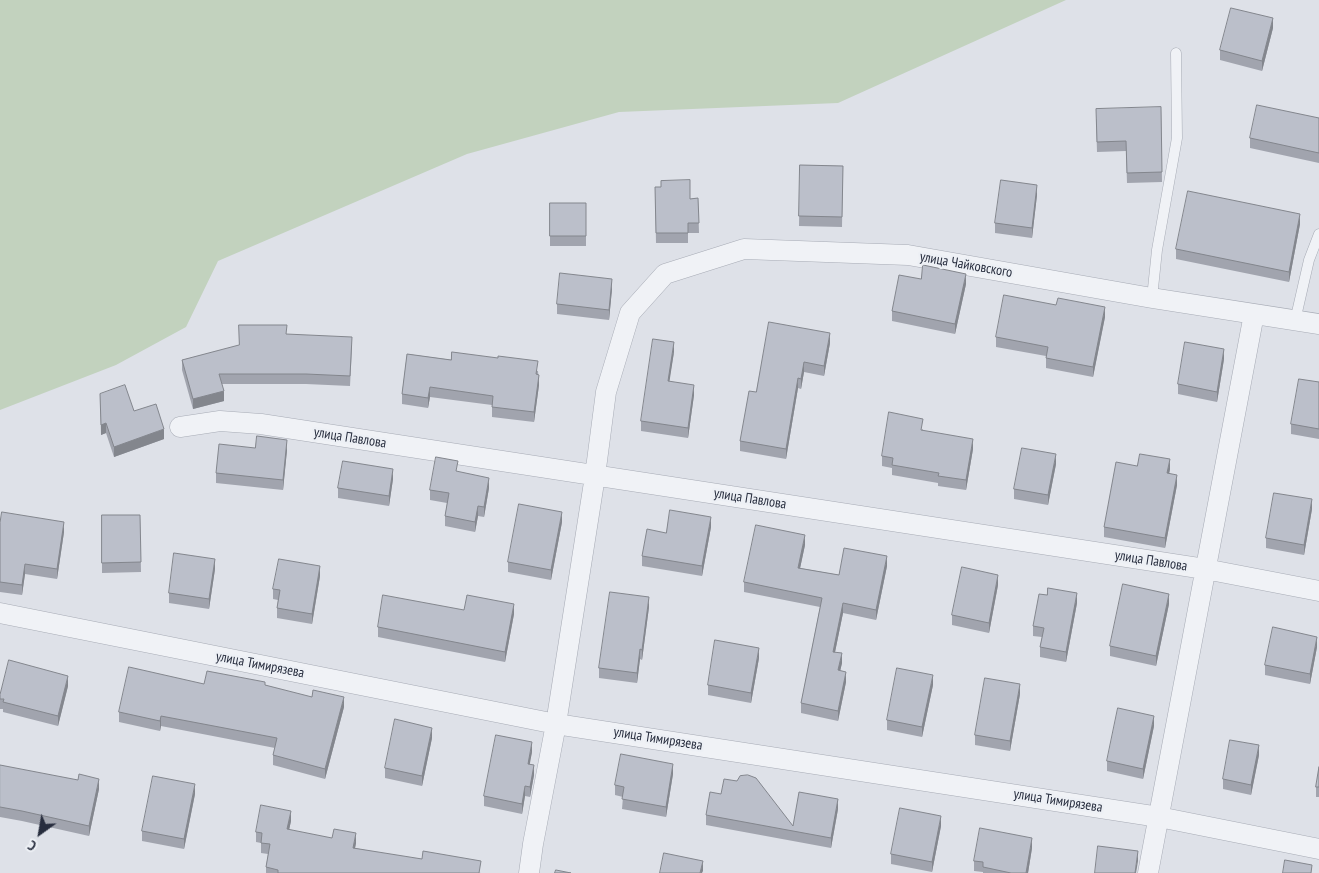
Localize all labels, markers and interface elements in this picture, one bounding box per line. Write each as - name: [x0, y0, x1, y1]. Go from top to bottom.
- street label: улица Чайковского: [918, 249, 1014, 281]
- street label: улица Павлова: [312, 424, 388, 452]
- street label: улица Павлова: [712, 485, 788, 513]
- street label: улица Павлова: [1113, 547, 1189, 575]
- street label: улица Тимирязева: [214, 648, 306, 682]
- street label: улица Тимирязева: [612, 724, 704, 754]
- street label: улица Тимирязева: [1012, 786, 1104, 816]
- north arrow: [15, 808, 65, 858]
- text: С: [25, 836, 40, 855]

